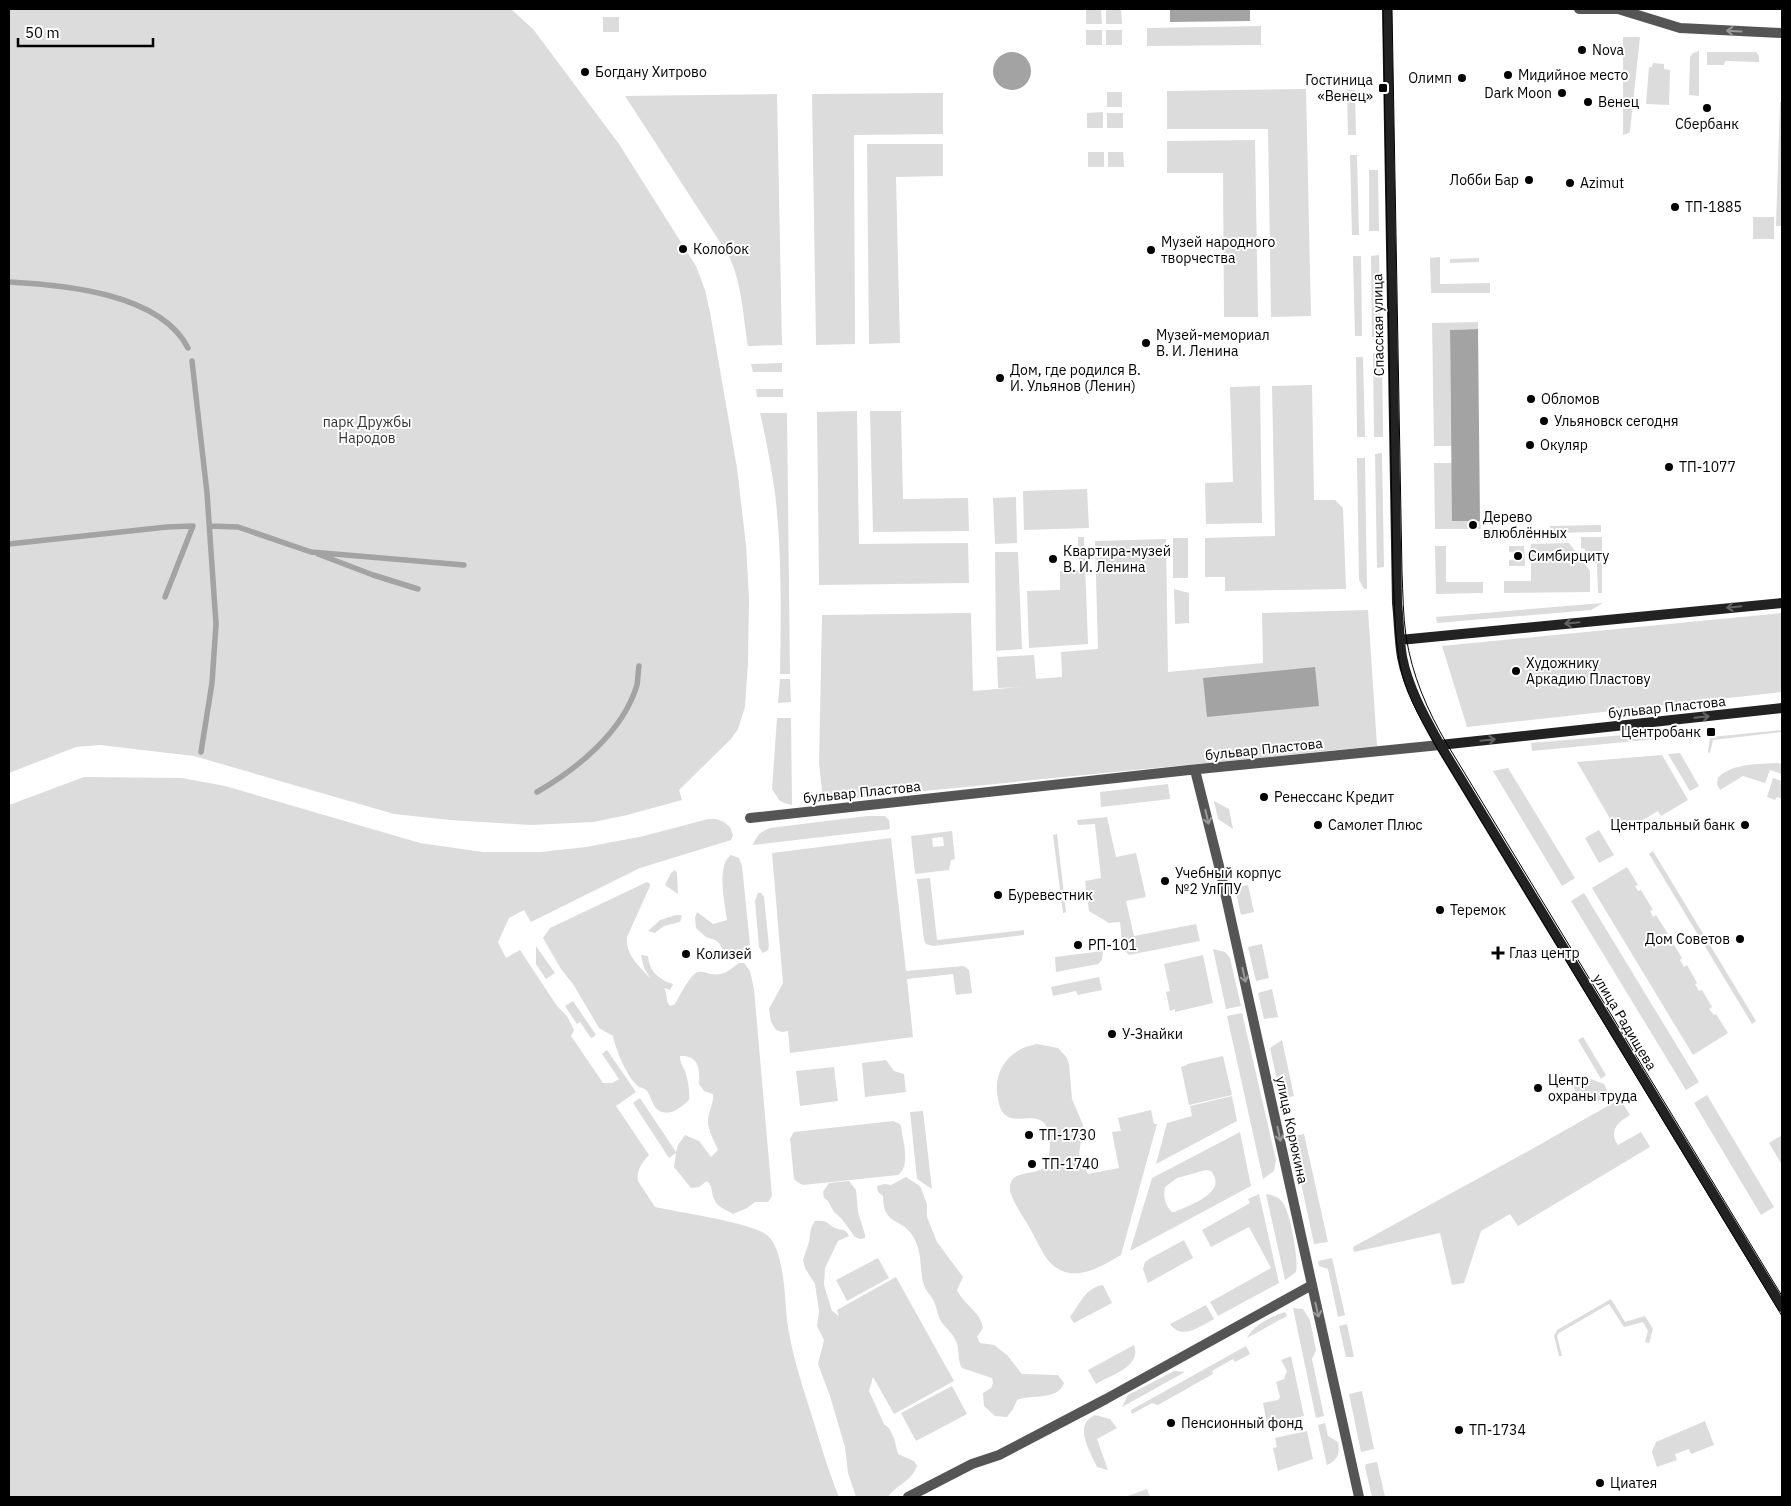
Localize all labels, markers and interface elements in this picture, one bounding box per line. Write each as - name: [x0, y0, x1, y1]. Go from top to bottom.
- scale bar: [18, 15, 152, 47]
- text: 50 m: [25, 23, 60, 42]
- one-way arrow: [1726, 27, 1742, 36]
- place label: Nova: [1592, 41, 1624, 59]
- marker: Nova: [1576, 44, 1588, 56]
- place label: Богдану Хитрово: [595, 63, 707, 81]
- marker: Богдану Хитрово: [579, 66, 591, 78]
- place label: Мидийное место: [1518, 66, 1628, 84]
- place label: Олимп: [1408, 69, 1452, 87]
- marker: Мидийное место: [1502, 69, 1514, 81]
- place label: Гостиница «Венец»: [1305, 71, 1374, 105]
- marker: Олимп: [1456, 72, 1468, 84]
- marker: Гостиница «Венец»: [1377, 82, 1389, 94]
- place label: Dark Moon: [1484, 84, 1552, 102]
- marker: Dark Moon: [1556, 87, 1568, 99]
- place label: Венец: [1598, 93, 1640, 111]
- marker: Венец: [1582, 96, 1594, 108]
- marker: Сбербанк: [1701, 102, 1713, 114]
- place label: Сбербанк: [1675, 115, 1739, 133]
- place label: Лобби Бар: [1450, 171, 1519, 189]
- marker: Лобби Бар: [1523, 174, 1535, 186]
- place label: Azimut: [1580, 174, 1624, 192]
- marker: Azimut: [1564, 177, 1576, 189]
- place label: ТП-1885: [1685, 198, 1742, 216]
- marker: ТП-1885: [1669, 201, 1681, 213]
- place label: Музей народного творчества: [1161, 233, 1275, 267]
- place label: Колобок: [693, 240, 749, 258]
- marker: Колобок: [677, 243, 689, 255]
- marker: Музей народного творчества: [1145, 244, 1157, 256]
- street label: Спасская улица: [1368, 273, 1388, 377]
- place label: Музей-мемориал В. И. Ленина: [1156, 326, 1270, 360]
- marker: Музей-мемориал В. И. Ленина: [1140, 337, 1152, 349]
- place label: Дом, где родился В. И. Ульянов (Ленин): [1010, 361, 1141, 395]
- marker: Дом, где родился В. И. Ульянов (Ленин): [994, 372, 1006, 384]
- place label: Обломов: [1541, 390, 1600, 408]
- marker: Обломов: [1525, 393, 1537, 405]
- place label: Ульяновск сегодня: [1554, 412, 1678, 430]
- park label: парк Дружбы Народов: [323, 413, 411, 447]
- marker: Ульяновск сегодня: [1538, 415, 1550, 427]
- place label: Окуляр: [1540, 436, 1588, 454]
- marker: Окуляр: [1524, 439, 1536, 451]
- place label: ТП-1077: [1679, 458, 1736, 476]
- marker: ТП-1077: [1663, 461, 1675, 473]
- place label: Дерево влюблённых: [1483, 508, 1567, 542]
- marker: Дерево влюблённых: [1467, 519, 1479, 531]
- place label: Квартира-музей В. И. Ленина: [1063, 542, 1171, 576]
- place label: Симбирциту: [1528, 547, 1609, 565]
- marker: Симбирциту: [1512, 550, 1524, 562]
- marker: Квартира-музей В. И. Ленина: [1047, 553, 1059, 565]
- one-way arrow: [1726, 603, 1742, 612]
- one-way arrow: [1564, 618, 1580, 628]
- place label: Художнику Аркадию Пластову: [1526, 654, 1650, 688]
- marker: Художнику Аркадию Пластову: [1510, 665, 1522, 677]
- street label: бульвар Пластова: [1607, 692, 1727, 722]
- one-way arrow: [1694, 712, 1710, 722]
- place label: Центробанк: [1621, 723, 1701, 741]
- marker: Центробанк: [1705, 726, 1717, 738]
- street label: бульвар Пластова: [1204, 734, 1324, 764]
- one-way arrow: [1480, 735, 1496, 745]
- street label: бульвар Пластова: [802, 777, 922, 807]
- place label: Ренессанс Кредит: [1274, 788, 1395, 806]
- marker: Ренессанс Кредит: [1258, 791, 1270, 803]
- one-way arrow: [1203, 808, 1212, 824]
- place label: Самолет Плюс: [1328, 816, 1423, 834]
- place label: Центральный банк: [1610, 816, 1735, 834]
- marker: Самолет Плюс: [1312, 819, 1324, 831]
- marker: Центральный банк: [1739, 819, 1751, 831]
- place label: Учебный корпус №2 УлГПУ: [1175, 864, 1281, 898]
- marker: Учебный корпус №2 УлГПУ: [1159, 875, 1171, 887]
- place label: Буревестник: [1008, 886, 1093, 904]
- marker: Буревестник: [992, 889, 1004, 901]
- place label: Теремок: [1450, 901, 1506, 919]
- marker: Теремок: [1434, 904, 1446, 916]
- place label: Дом Советов: [1645, 930, 1730, 948]
- marker: Дом Советов: [1734, 933, 1746, 945]
- place label: РП-101: [1088, 936, 1137, 954]
- marker: РП-101: [1072, 939, 1084, 951]
- place label: Глаз центр: [1509, 944, 1580, 962]
- place label: Колизей: [696, 945, 752, 963]
- marker: Глаз центр: [1491, 946, 1505, 960]
- marker: Колизей: [680, 948, 692, 960]
- one-way arrow: [1239, 967, 1249, 983]
- street label: улица Радищева: [1589, 971, 1661, 1074]
- place label: У-Знайки: [1122, 1025, 1183, 1043]
- marker: У-Знайки: [1106, 1028, 1118, 1040]
- place label: Центр охраны труда: [1548, 1071, 1638, 1105]
- street label: улица Корюкина: [1272, 1075, 1312, 1186]
- marker: Центр охраны труда: [1532, 1082, 1544, 1094]
- one-way arrow: [1274, 1125, 1284, 1141]
- place label: ТП-1730: [1039, 1126, 1096, 1144]
- marker: ТП-1730: [1023, 1129, 1035, 1141]
- place label: ТП-1740: [1042, 1155, 1099, 1173]
- marker: ТП-1740: [1026, 1158, 1038, 1170]
- one-way arrow: [1313, 1301, 1323, 1317]
- place label: Пенсионный фонд: [1181, 1414, 1303, 1432]
- marker: Пенсионный фонд: [1165, 1417, 1177, 1429]
- place label: ТП-1734: [1469, 1421, 1526, 1439]
- marker: ТП-1734: [1453, 1424, 1465, 1436]
- place label: Циатея: [1610, 1474, 1657, 1492]
- marker: Циатея: [1594, 1477, 1606, 1489]

